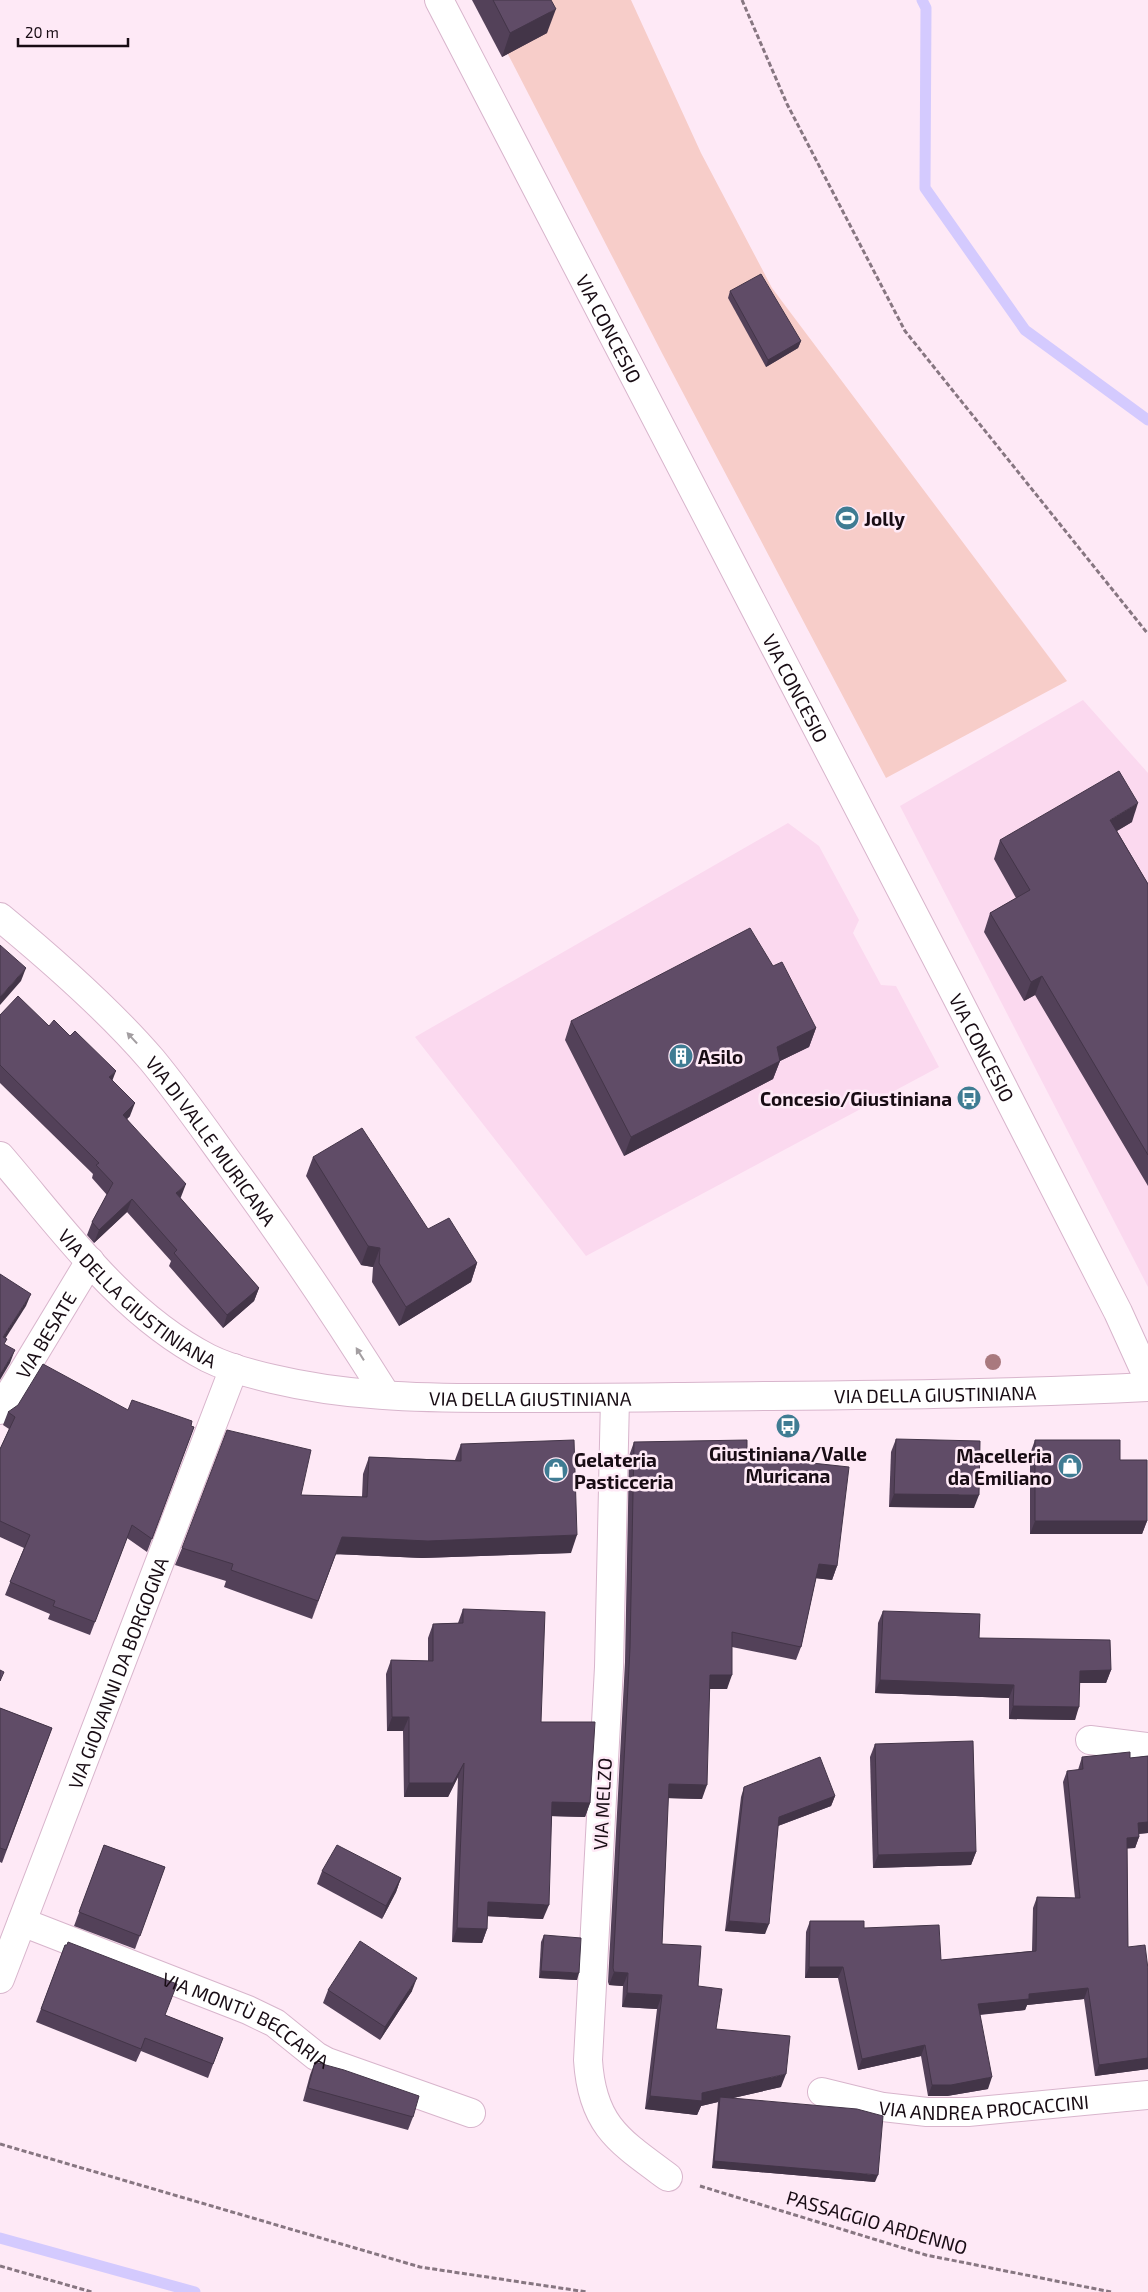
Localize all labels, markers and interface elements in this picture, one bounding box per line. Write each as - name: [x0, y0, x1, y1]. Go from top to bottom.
- scale bar: [18, 15, 128, 47]
- text: 20 m: [25, 23, 59, 41]
- street label: VIA CONCESIO: [572, 270, 647, 386]
- sports icon: Jolly: [834, 505, 860, 531]
- place label: Jolly: [864, 507, 905, 531]
- street label: VIA CONCESIO: [759, 630, 834, 746]
- street label: VIA CONCESIO: [945, 989, 1020, 1105]
- one-way arrow: [126, 1033, 138, 1045]
- building icon: Asilo: [668, 1043, 694, 1069]
- place label: Asilo: [698, 1045, 743, 1068]
- street label: VIA DI VALLE MURICANA: [142, 1051, 281, 1230]
- bus stop icon: Concesio/Giustiniana: [956, 1085, 982, 1111]
- place label: Concesio/Giustiniana: [760, 1087, 952, 1110]
- street label: VIA DELLA GIUSTINIANA: [54, 1224, 221, 1372]
- street label: VIA BESATE: [10, 1287, 81, 1382]
- one-way arrow: [356, 1347, 365, 1360]
- street label: VIA DELLA GIUSTINIANA: [834, 1380, 1037, 1407]
- street label: VIA DELLA GIUSTINIANA: [429, 1386, 632, 1410]
- bus stop icon: Giustiniana/Valle Muricana: [775, 1413, 801, 1439]
- place label: Giustiniana/Valle Muricana: [709, 1442, 867, 1487]
- place label: Macelleria da Emiliano: [948, 1444, 1052, 1489]
- place label: Gelateria Pasticceria: [574, 1448, 674, 1493]
- shop icon: Macelleria da Emiliano: [1057, 1453, 1083, 1479]
- shop icon: Gelateria Pasticceria: [543, 1457, 569, 1483]
- street label: VIA GIOVANNI DA BORGOGNA: [62, 1553, 172, 1792]
- street label: VIA MELZO: [588, 1757, 616, 1851]
- street label: VIA MONTÙ BECCARIA: [159, 1966, 333, 2073]
- street label: VIA ANDREA PROCACCINI: [878, 2089, 1090, 2124]
- street label: PASSAGGIO ARDENNO: [784, 2185, 970, 2259]

